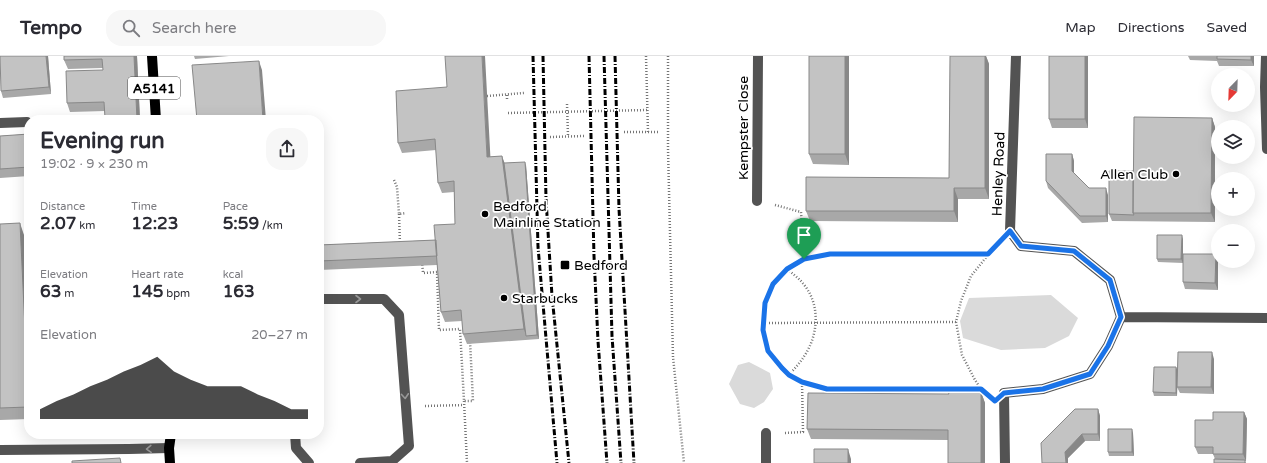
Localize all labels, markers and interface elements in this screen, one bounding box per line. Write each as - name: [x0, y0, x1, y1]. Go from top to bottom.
- search box: [106, 10, 386, 46]
- text: Tempo: [20, 17, 82, 39]
- icon: search: [120, 17, 142, 39]
- text: Search here: [152, 19, 236, 37]
- text: Map: [1065, 19, 1096, 36]
- text: Directions: [1118, 19, 1185, 36]
- text: Saved: [1207, 19, 1247, 36]
- north arrow: [1211, 68, 1255, 112]
- map controls: [1211, 68, 1255, 268]
- street label: Kempster Close: [735, 76, 752, 180]
- road number: A5141: [128, 77, 180, 99]
- button: layers: [1211, 120, 1255, 164]
- text: Evening run: [40, 128, 165, 154]
- button: share: [266, 128, 308, 170]
- street label: Henley Road: [989, 131, 1008, 217]
- text: 19:02 · 9 × 230 m: [40, 156, 148, 172]
- place label: Allen Club: [1100, 166, 1168, 183]
- marker: Allen Club: [1171, 169, 1181, 179]
- button: +: [1211, 172, 1255, 216]
- place label: Bedford Mainline Station: [493, 198, 601, 231]
- text: Distance: [40, 200, 85, 213]
- text: Time: [131, 200, 157, 213]
- text: Pace: [223, 200, 248, 213]
- marker: Bedford Mainline Station: [480, 209, 490, 219]
- text: 2.07: [40, 213, 76, 234]
- text: 12:23: [131, 213, 178, 234]
- text: 5:59: [223, 213, 259, 234]
- pin: [787, 218, 821, 259]
- text: km: [76, 219, 95, 232]
- text: /km: [259, 219, 283, 232]
- icon: arrive: [793, 224, 815, 246]
- button: −: [1211, 224, 1255, 268]
- place label: Bedford: [574, 257, 628, 274]
- marker: Bedford: [559, 259, 571, 271]
- text: Elevation: [40, 268, 88, 281]
- text: Heart rate: [131, 268, 184, 281]
- text: kcal: [223, 268, 243, 281]
- text: 63: [40, 281, 61, 302]
- text: 145: [131, 281, 163, 302]
- text: 163: [223, 281, 255, 302]
- text: m: [61, 287, 74, 300]
- text: bpm: [163, 287, 190, 300]
- place label: Starbucks: [512, 290, 578, 307]
- marker: Starbucks: [499, 293, 509, 303]
- one-way arrow: [355, 295, 361, 303]
- text: Elevation: [40, 327, 97, 343]
- text: 20–27 m: [251, 327, 308, 343]
- one-way arrow: [400, 393, 409, 399]
- one-way arrow: [146, 444, 152, 453]

